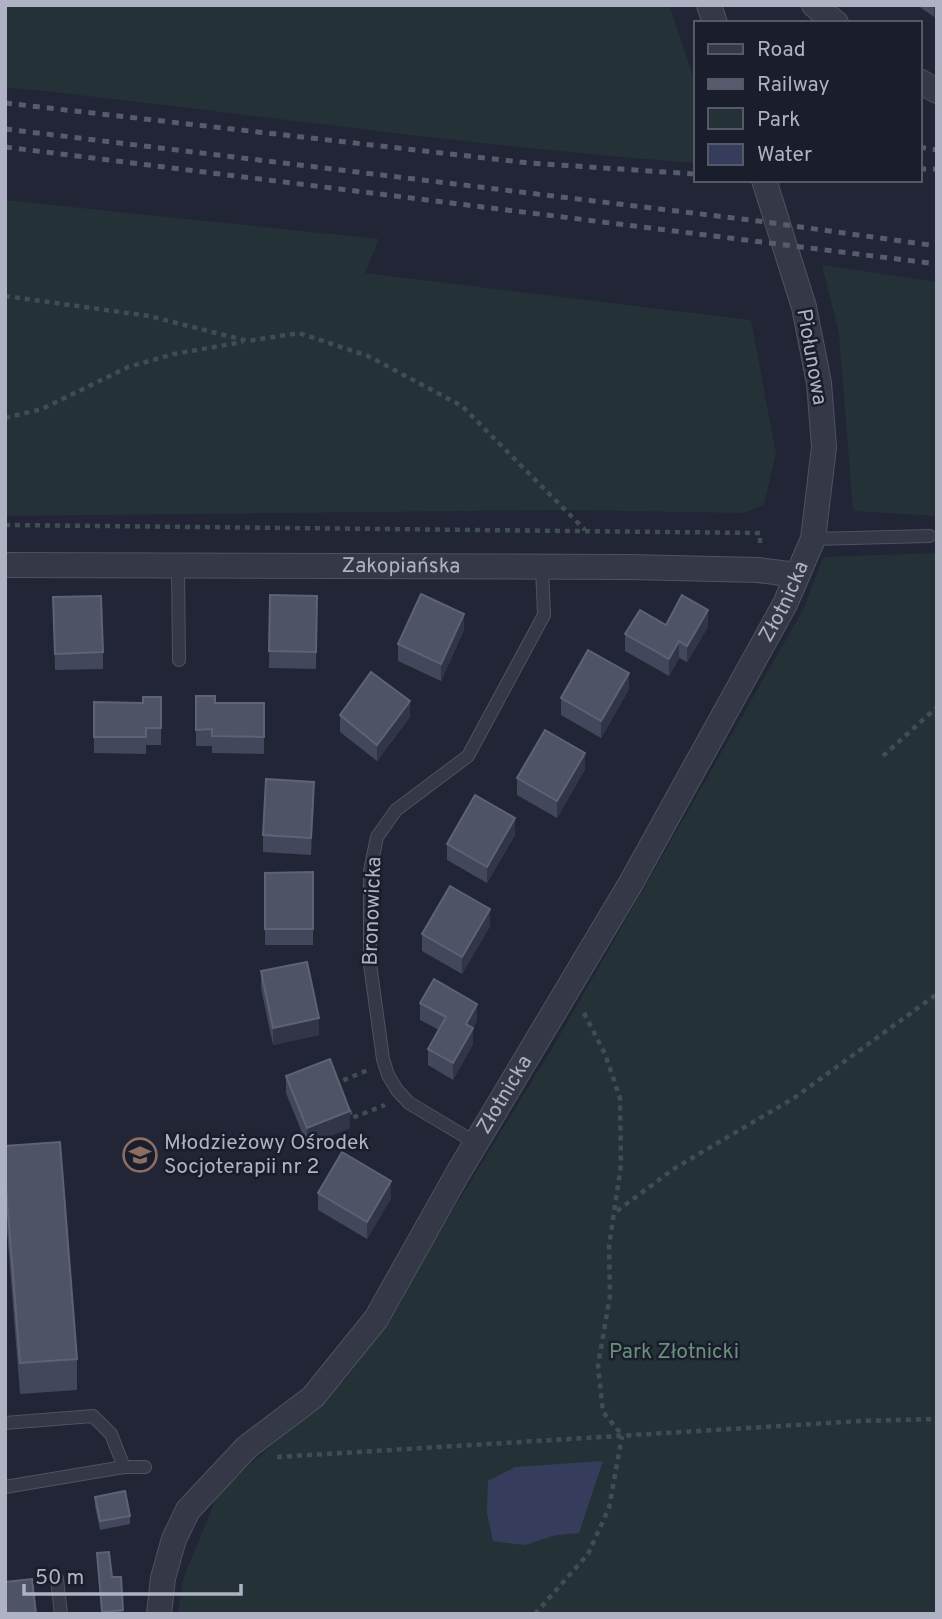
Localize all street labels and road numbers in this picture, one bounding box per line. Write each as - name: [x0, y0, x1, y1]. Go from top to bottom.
- street label: Piołunowa: [789, 307, 833, 407]
- street label: Zakopiańska: [342, 553, 460, 580]
- street label: Złotnicka: [753, 557, 815, 647]
- street label: Bronowicka: [358, 856, 388, 966]
- street label: Złotnicka: [471, 1050, 539, 1139]

